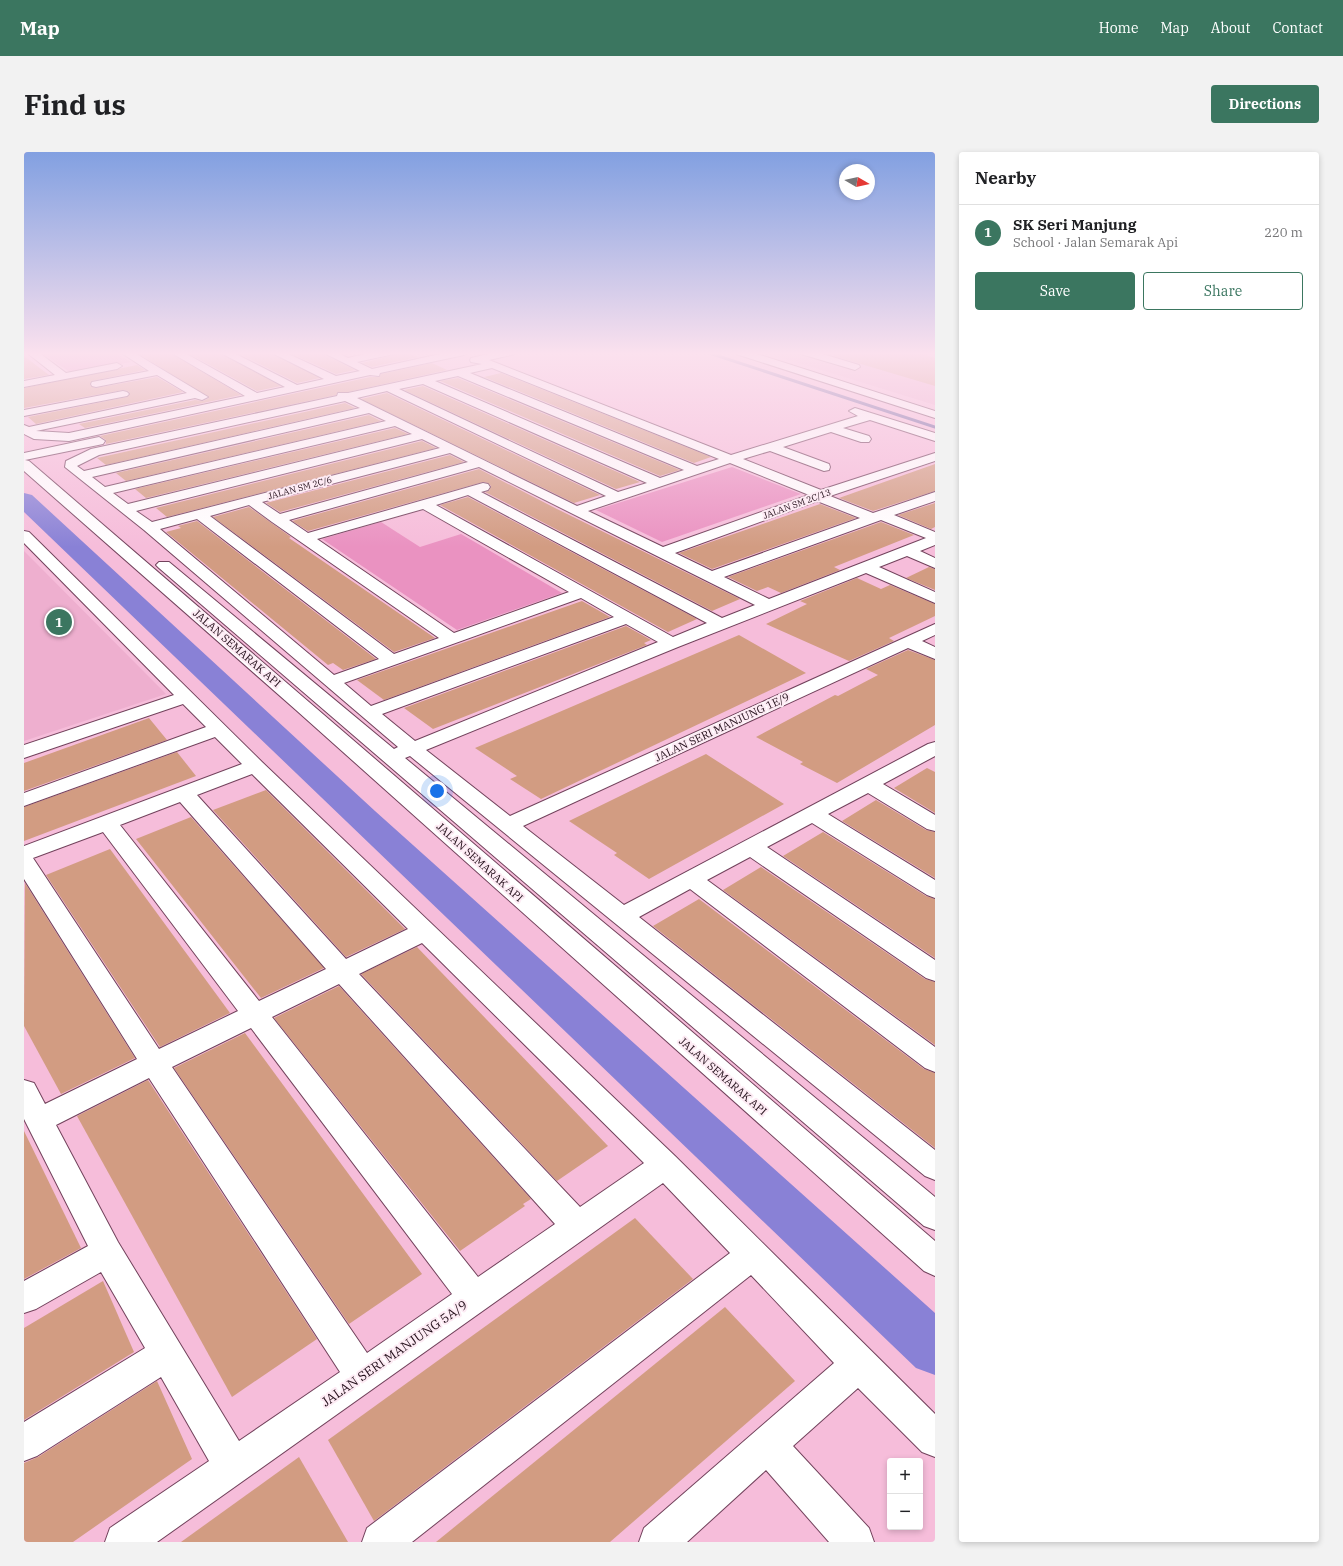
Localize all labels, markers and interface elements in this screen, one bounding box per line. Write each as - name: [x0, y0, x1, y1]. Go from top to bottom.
- text: Map: [20, 16, 60, 40]
- text: Home: [1099, 19, 1138, 37]
- text: Map: [1160, 19, 1189, 37]
- text: About: [1211, 19, 1250, 37]
- text: Contact: [1272, 19, 1323, 37]
- button: Directions: [1211, 85, 1319, 123]
- text: Find us: [24, 86, 126, 123]
- north arrow: [839, 164, 875, 200]
- text: Nearby: [975, 167, 1036, 189]
- text: SK Seri Manjung: [1013, 215, 1136, 234]
- text: 1: [984, 224, 992, 241]
- text: 220 m: [1264, 224, 1303, 241]
- text: School · Jalan Semarak Api: [1013, 234, 1178, 251]
- button: Save: [975, 272, 1135, 310]
- button: Share: [1143, 272, 1303, 310]
- street label: JALAN SM 2C/6: [267, 474, 333, 501]
- street label: JALAN SM 2C/13: [761, 486, 832, 521]
- street label: JALAN SEMARAK API: [190, 606, 284, 690]
- pin: 1: [46, 607, 72, 637]
- street label: JALAN SERI MANJUNG 1E/9: [652, 690, 792, 764]
- your location: [427, 781, 447, 801]
- street label: JALAN SEMARAK API: [434, 819, 526, 905]
- street label: JALAN SEMARAK API: [676, 1034, 770, 1118]
- street label: JALAN SERI MANJUNG 5A/9: [318, 1296, 471, 1410]
- map controls: [887, 1458, 923, 1530]
- button: +: [887, 1458, 923, 1494]
- button: −: [887, 1494, 923, 1530]

